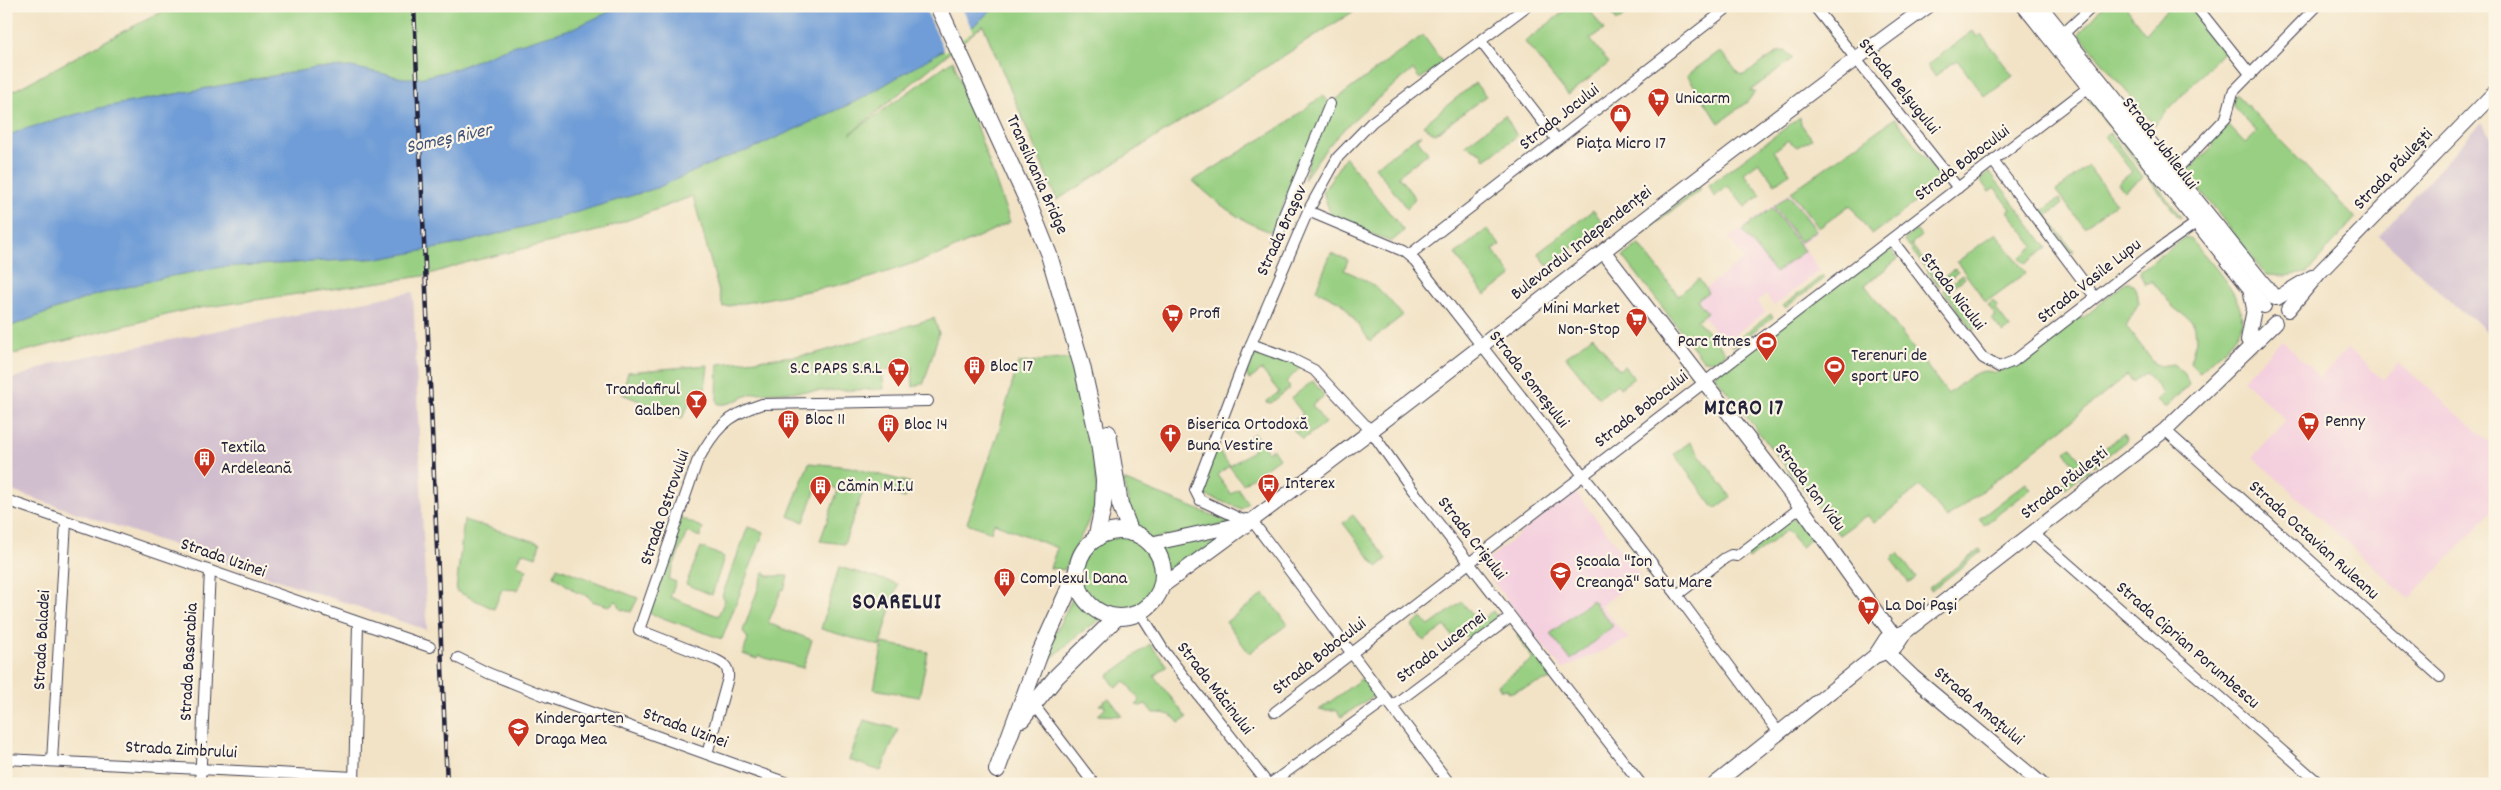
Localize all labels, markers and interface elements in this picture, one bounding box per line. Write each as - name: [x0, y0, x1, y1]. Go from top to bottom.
- street label: Strada Belșugului: [1851, 33, 1945, 141]
- street label: Strada Jocului: [1515, 79, 1605, 157]
- supermarket icon: Unicarm: [1647, 87, 1671, 118]
- place label: Unicarm: [1675, 87, 1730, 112]
- street label: Strada Jubileului: [2115, 92, 2203, 196]
- shop icon: Piața Micro 17: [1609, 102, 1633, 133]
- street label: Transilvania Bridge: [998, 111, 1074, 239]
- water label: Someș River: [404, 117, 496, 162]
- street label: Strada Bobocului: [1910, 120, 2016, 208]
- street label: Strada Păulești: [2348, 123, 2440, 217]
- place label: Piața Micro 17: [1576, 132, 1666, 157]
- street label: Strada Brașov: [1251, 181, 1315, 280]
- street label: Bulevardul Independenței: [1506, 181, 1658, 307]
- street label: Strada Vasile Lupu: [2033, 233, 2147, 331]
- street label: Strada Nicului: [1913, 248, 1991, 336]
- place label: Mini Market Non-Stop: [1543, 297, 1620, 343]
- supermarket icon: Profi: [1161, 302, 1185, 333]
- place label: Profi: [1189, 302, 1220, 327]
- supermarket icon: Mini Market Non-Stop: [1624, 307, 1648, 338]
- street label: Strada Someșului: [1482, 326, 1574, 434]
- place label: Parc fitnes: [1678, 330, 1751, 355]
- sports icon: Parc fitnes: [1755, 330, 1779, 361]
- place label: Terenuri de sport UFO: [1851, 344, 1927, 390]
- sports icon: Terenuri de sport UFO: [1823, 354, 1847, 385]
- building icon: Bloc 17: [962, 355, 986, 386]
- place label: Bloc 17: [990, 355, 1033, 380]
- place label: S.C PAPS S.R.L: [790, 357, 883, 382]
- supermarket icon: S.C PAPS S.R.L: [886, 357, 910, 388]
- street label: Strada Bobocului: [1590, 365, 1694, 455]
- place label: Trandafirul Galben: [605, 378, 681, 424]
- bar icon: Trandafirul Galben: [684, 388, 708, 419]
- district label: MICRO 17: [1704, 394, 1784, 425]
- building icon: Bloc 11: [777, 408, 801, 439]
- place label: Bloc 11: [805, 408, 845, 433]
- supermarket icon: Penny: [2297, 410, 2321, 441]
- place label: Penny: [2325, 410, 2366, 435]
- building icon: Bloc 14: [876, 413, 900, 444]
- place label: Bloc 14: [904, 413, 948, 438]
- place label: Biserica Ortodoxă Buna Vestire: [1187, 413, 1308, 459]
- church icon: Biserica Ortodoxă Buna Vestire: [1159, 423, 1183, 454]
- place label: Textila Ardeleană: [221, 436, 292, 482]
- street label: Strada Ion Vidu: [1767, 439, 1851, 537]
- street label: Strada Păulești: [2016, 442, 2114, 526]
- building icon: Textila Ardeleană: [193, 446, 217, 477]
- street label: Strada Ostrovului: [635, 447, 697, 569]
- bus stop icon: Interex: [1257, 472, 1281, 503]
- place label: Interex: [1285, 472, 1335, 497]
- building icon: Cămin M.I.U: [809, 475, 833, 506]
- place label: Cămin M.I.U: [837, 475, 914, 500]
- street label: Strada Octavian Ruleanu: [2242, 475, 2384, 607]
- street label: Strada Crișului: [1430, 492, 1512, 586]
- street label: Strada Uzinei: [177, 533, 269, 585]
- place label: Școala "Ion Creangă" Satu Mare: [1576, 550, 1712, 596]
- school or university icon: Școala "Ion Creangă" Satu Mare: [1548, 560, 1572, 591]
- building icon: Complexul Dana: [992, 567, 1016, 598]
- place label: Complexul Dana: [1020, 567, 1128, 592]
- street label: Strada Ciprian Porumbescu: [2110, 576, 2264, 716]
- district label: SOARELUI: [852, 588, 942, 619]
- street label: Strada Baladei: [28, 589, 58, 691]
- supermarket icon: La Doi Pași: [1857, 594, 1881, 625]
- place label: La Doi Pași: [1885, 594, 1957, 619]
- street label: Strada Basarabia: [174, 602, 206, 722]
- street label: Strada Lucernei: [1392, 606, 1492, 690]
- street label: Strada Bobocului: [1268, 612, 1372, 702]
- street label: Strada Măcinului: [1170, 637, 1258, 741]
- street label: Strada Amațului: [1927, 662, 2029, 752]
- street label: Strada Uzinei: [639, 702, 731, 756]
- place label: Kindergarten Draga Mea: [535, 707, 624, 753]
- school or university icon: Kindergarten Draga Mea: [507, 717, 531, 748]
- street label: Strada Zimbrului: [124, 736, 238, 766]

